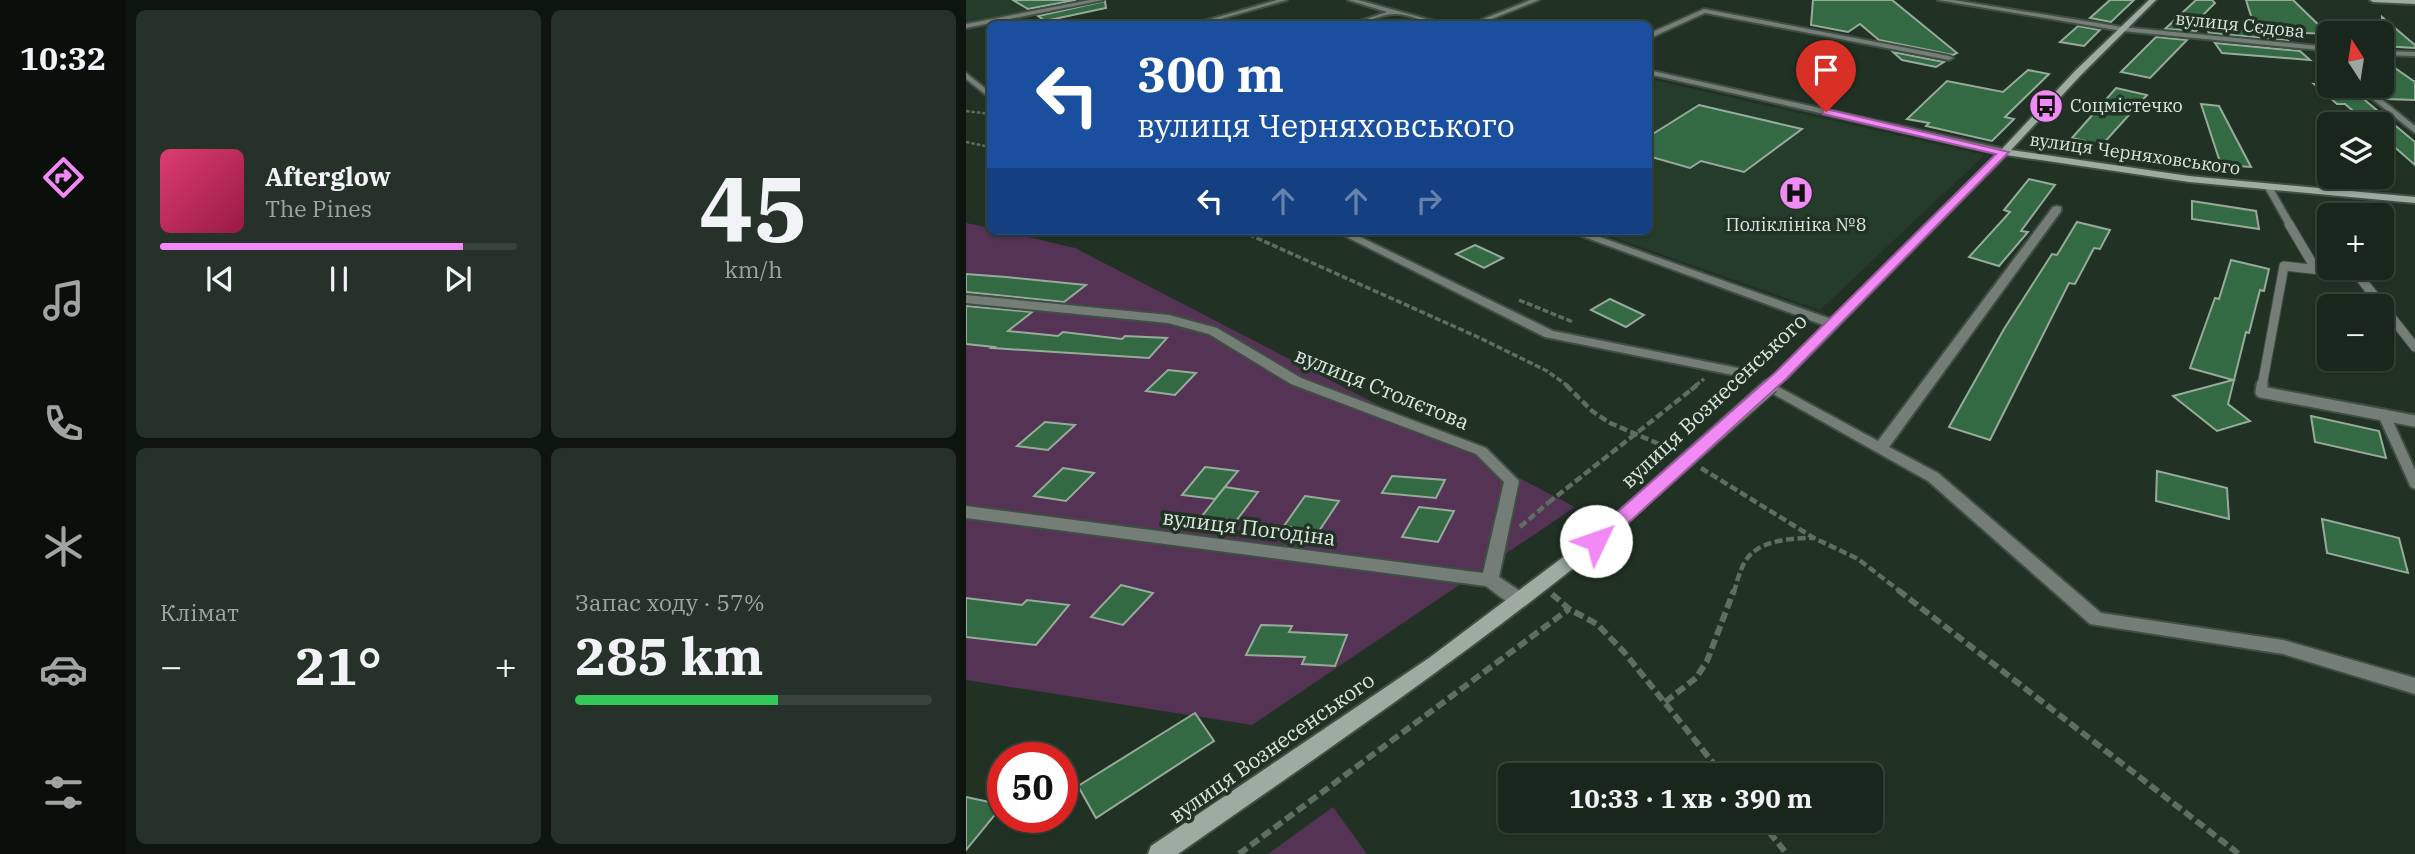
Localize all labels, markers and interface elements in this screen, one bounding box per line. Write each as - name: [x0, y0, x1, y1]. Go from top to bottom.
- street label: вулиця Сєдова: [2174, 6, 2306, 43]
- north arrow: [2317, 21, 2394, 98]
- map controls: [2317, 21, 2394, 371]
- text: 10:32: [20, 37, 106, 79]
- pin: [1796, 40, 1856, 112]
- text: 300 m: [1137, 42, 1284, 105]
- icon: left: [1022, 49, 1113, 140]
- icon: arrive: [1807, 51, 1845, 89]
- bus stop icon: Соцмістечко: [2027, 87, 2065, 125]
- place label: Соцмістечко: [2070, 94, 2183, 117]
- text: вулиця Черняховського: [1137, 104, 1515, 146]
- button: layers: [2317, 112, 2394, 189]
- street label: вулиця Черняховського: [2028, 127, 2242, 180]
- text: 45: [699, 149, 808, 267]
- icon: directions: [39, 153, 88, 202]
- text: Afterglow: [265, 159, 391, 193]
- hospital icon: Поліклініка №8: [1777, 174, 1815, 212]
- icon: left: [1191, 182, 1229, 220]
- icon: ahead: [1264, 182, 1302, 220]
- icon: ahead: [1337, 182, 1375, 220]
- icon: right: [1410, 182, 1448, 220]
- text: The Pines: [265, 193, 372, 223]
- button: +: [2317, 203, 2394, 280]
- place label: Поліклініка №8: [1725, 213, 1867, 236]
- text: km/h: [724, 254, 783, 284]
- icon: previous: [201, 260, 239, 298]
- icon: pause: [320, 260, 358, 298]
- icon: next: [439, 260, 477, 298]
- icon: music: [39, 276, 88, 325]
- button: −: [2317, 294, 2394, 371]
- street label: вулиця Вознесенського: [1614, 307, 1812, 494]
- street label: вулиця Столєтова: [1291, 340, 1474, 436]
- icon: phone: [39, 399, 88, 448]
- street label: вулиця Погодіна: [1161, 502, 1337, 552]
- position arrow: [1559, 504, 1633, 578]
- icon: climate: [39, 522, 88, 571]
- text: Запас ходу · 57%: [575, 587, 765, 617]
- text: Клімат: [160, 597, 239, 627]
- text: 285 km: [575, 622, 764, 689]
- text: 21°: [295, 632, 382, 699]
- text: −: [160, 641, 183, 690]
- text: +: [494, 641, 517, 690]
- icon: car: [39, 645, 88, 694]
- street label: вулиця Вознесенського: [1163, 665, 1380, 829]
- speed limit sign: 50: [987, 742, 1078, 833]
- icon: filters: [39, 768, 88, 817]
- text: 10:33 · 1 хв · 390 m: [1569, 781, 1812, 815]

